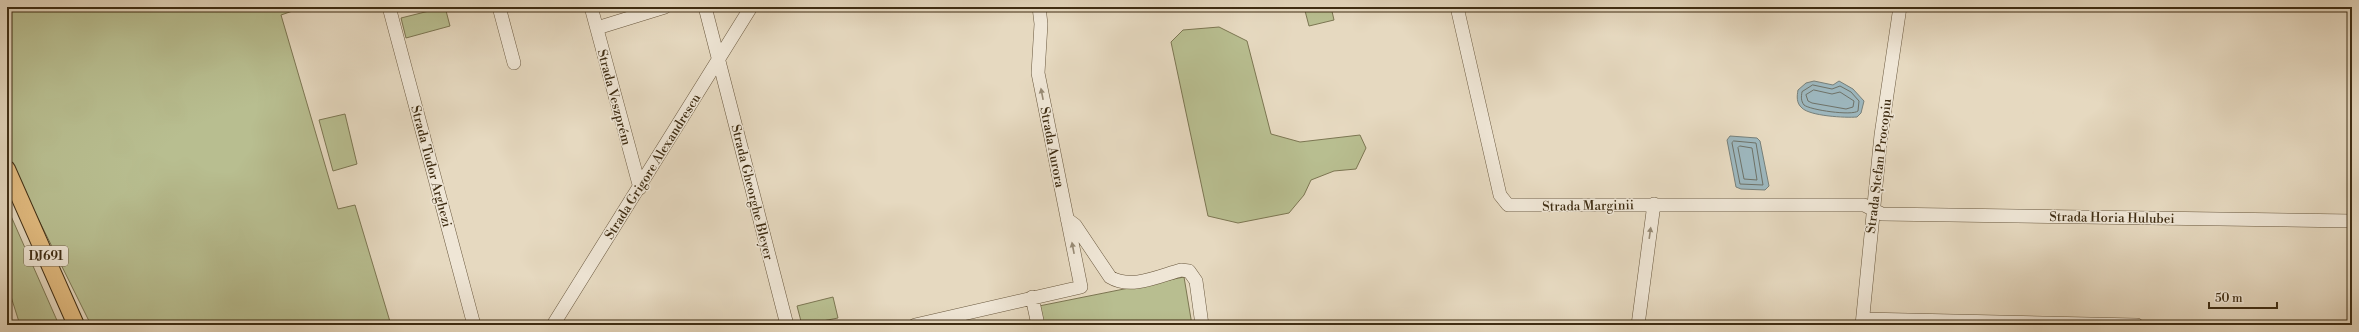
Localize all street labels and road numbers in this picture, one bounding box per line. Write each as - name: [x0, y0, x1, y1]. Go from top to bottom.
- street label: Strada Veszprém: [594, 48, 635, 147]
- street label: Strada Grigore Alexandrescu: [601, 90, 705, 242]
- street label: Strada Ștefan Procopiu: [1863, 97, 1895, 235]
- street label: Strada Tudor Arghezi: [407, 104, 455, 229]
- street label: Strada Aurora: [1036, 105, 1068, 189]
- street label: Strada Gheorghe Bleyer: [727, 123, 777, 262]
- street label: Strada Marginii: [1542, 197, 1634, 215]
- street label: Strada Horia Hulubei: [2049, 209, 2175, 227]
- road number: DJ691: [24, 246, 68, 266]

